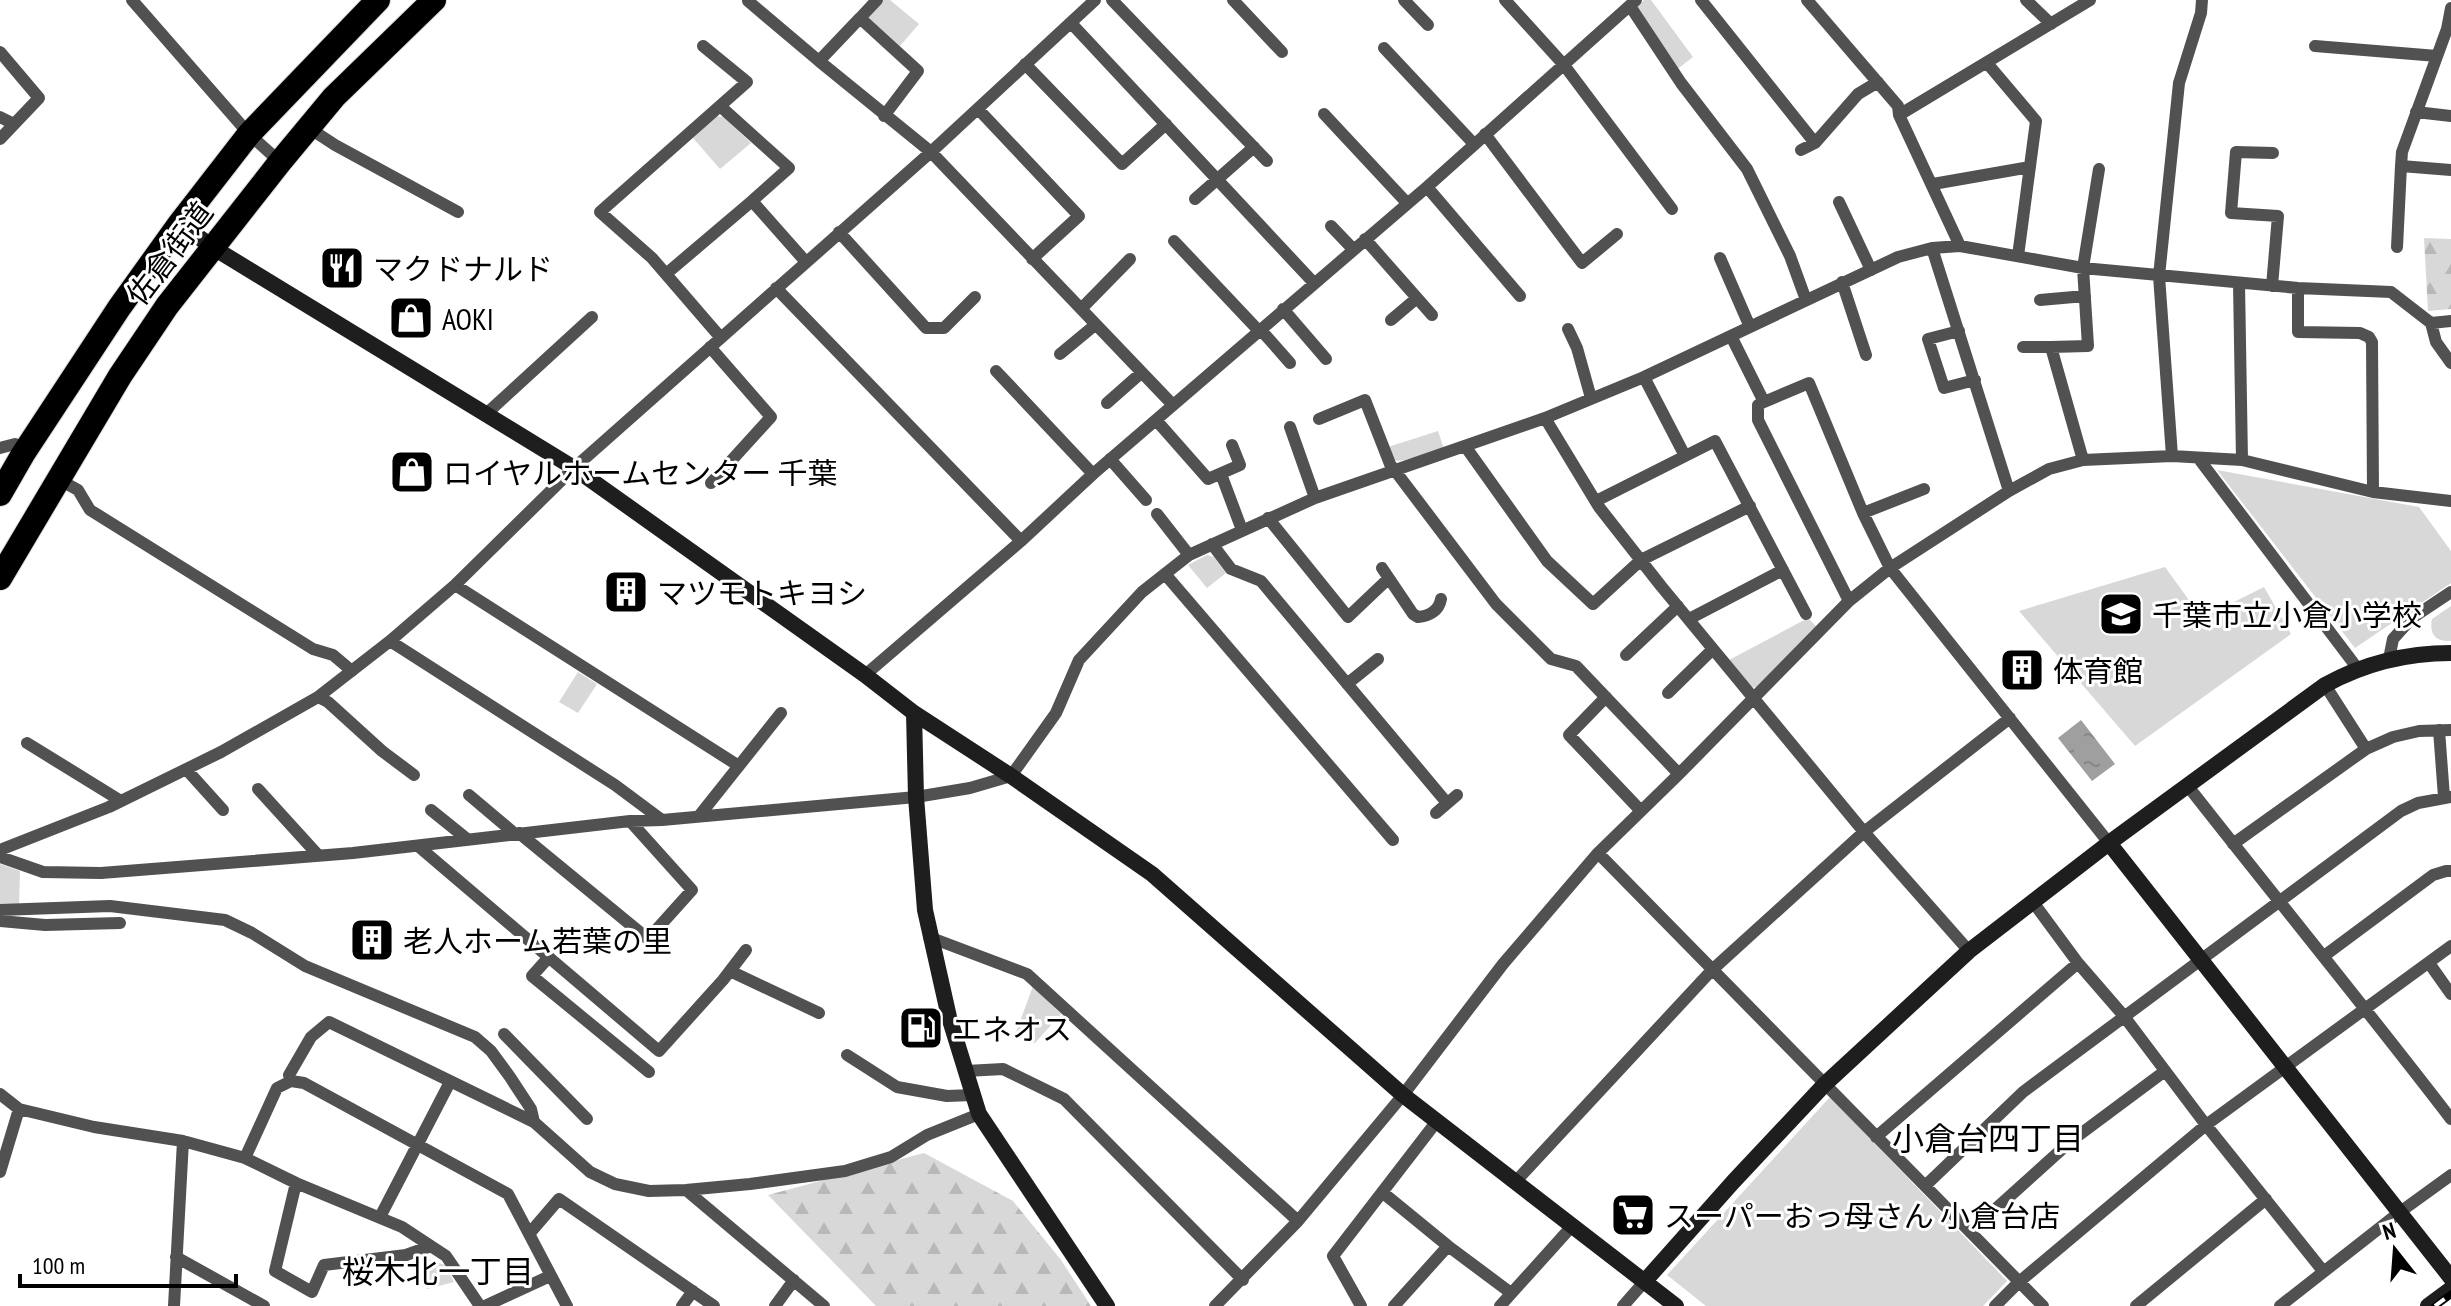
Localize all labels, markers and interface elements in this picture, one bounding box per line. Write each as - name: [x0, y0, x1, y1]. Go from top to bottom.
- street label: 佐倉街道: [117, 193, 221, 313]
- restaurant icon: マクドナルド: [318, 244, 366, 292]
- place label: マクドナルド: [373, 249, 553, 288]
- shop icon: AOKI: [387, 294, 435, 342]
- place label: AOKI: [442, 299, 494, 338]
- shop icon: ロイヤルホームセンター 千葉: [388, 448, 436, 496]
- place label: ロイヤルホームセンター 千葉: [443, 453, 838, 492]
- building icon: マツモトキヨシ: [602, 568, 650, 616]
- place label: マツモトキヨシ: [657, 573, 867, 612]
- school or university icon: 千葉市立小倉小学校: [2097, 590, 2145, 638]
- place label: 千葉市立小倉小学校: [2152, 595, 2422, 634]
- building icon: 体育館: [1998, 646, 2046, 694]
- place label: 体育館: [2053, 651, 2143, 690]
- building icon: 老人ホーム若葉の里: [348, 916, 396, 964]
- place label: 老人ホーム若葉の里: [403, 921, 672, 960]
- fuel station icon: エネオス: [897, 1004, 945, 1052]
- place label: エネオス: [952, 1009, 1072, 1048]
- district label: 小倉台四丁目: [1892, 1117, 2084, 1159]
- supermarket icon: スーパーおっ母さん 小倉台店: [1609, 1191, 1657, 1239]
- place label: スーパーおっ母さん 小倉台店: [1664, 1196, 2060, 1235]
- north arrow: [2355, 1210, 2435, 1290]
- text: N: [2379, 1216, 2399, 1246]
- scale bar: [20, 1238, 236, 1288]
- text: 100 m: [32, 1250, 85, 1281]
- district label: 桜木北一丁目: [342, 1250, 534, 1292]

